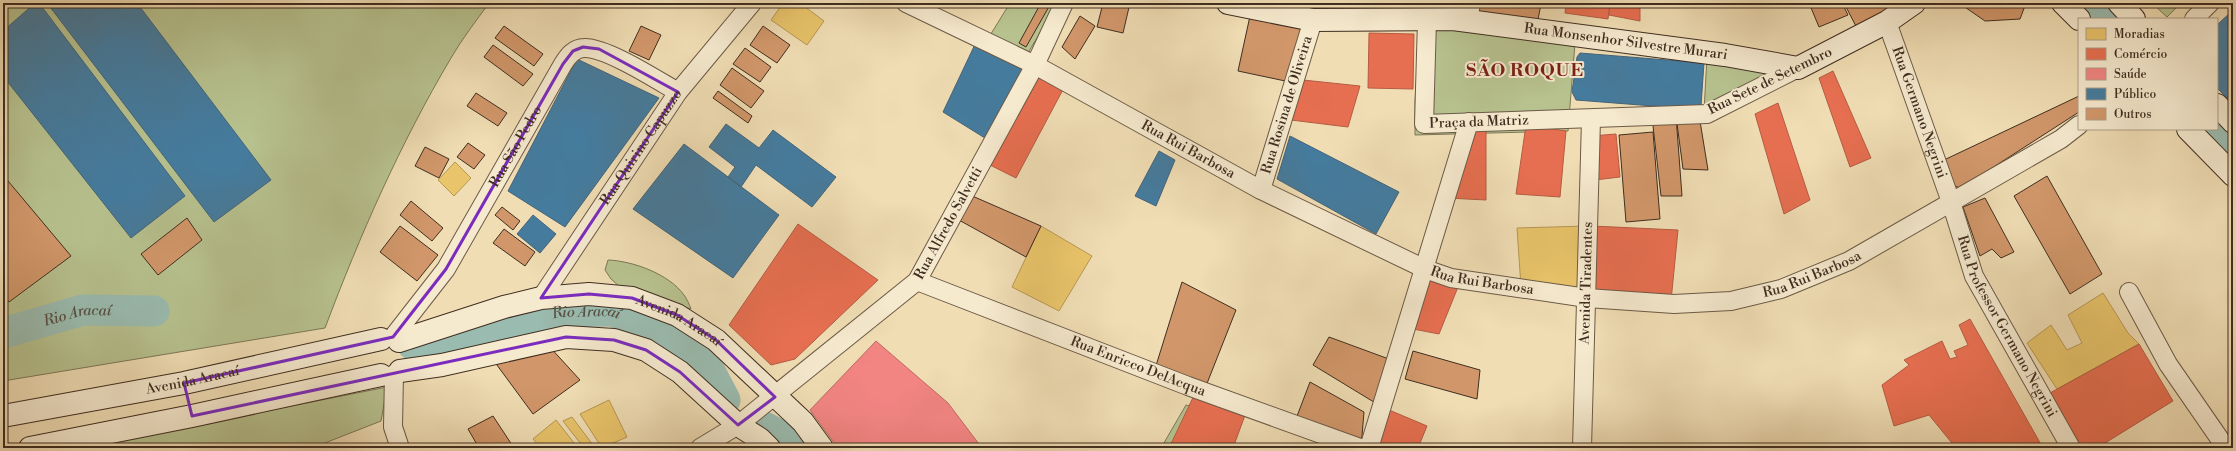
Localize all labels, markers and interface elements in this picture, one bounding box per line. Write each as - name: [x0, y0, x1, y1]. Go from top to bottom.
- legend: [2078, 18, 2218, 130]
- street label: Rua Monsenhor Silvestre Murari: [1523, 19, 1730, 64]
- text: Moradias: [2114, 27, 2165, 42]
- street label: Rua Rosina de Oliveira: [1257, 33, 1317, 176]
- street label: Rua Sete de Setembro: [1705, 43, 1835, 119]
- street label: Rua Germano Negrini: [1887, 44, 1951, 181]
- text: Comércio: [2114, 47, 2168, 62]
- district label: SÃO ROQUE: [1466, 59, 1584, 82]
- text: Saúde: [2114, 67, 2147, 82]
- street label: Rua Quirino Capuzzo: [596, 86, 686, 209]
- text: Público: [2114, 87, 2157, 102]
- street label: Rua São Pedro: [485, 103, 546, 191]
- text: Outros: [2114, 107, 2152, 122]
- street label: Praça da Matriz: [1429, 111, 1529, 133]
- street label: Rua Rui Barbosa: [1138, 116, 1239, 183]
- street label: Rua Alfredo Salvetti: [910, 163, 987, 283]
- street label: Avenida Tiradentes: [1576, 222, 1597, 346]
- street label: Rua Professor Germano Negrini: [1953, 233, 2061, 421]
- street label: Rua Rui Barbosa: [1761, 246, 1865, 302]
- street label: Rua Rui Barbosa: [1428, 263, 1536, 299]
- street label: Avenida Aracaí: [632, 291, 727, 351]
- water label: Rio Aracaí: [40, 301, 114, 331]
- water label: Rio Aracaí: [549, 301, 626, 324]
- street label: Rua Enricco DelAcqua: [1068, 332, 1209, 401]
- street label: Avenida Aracaí: [143, 362, 243, 399]

